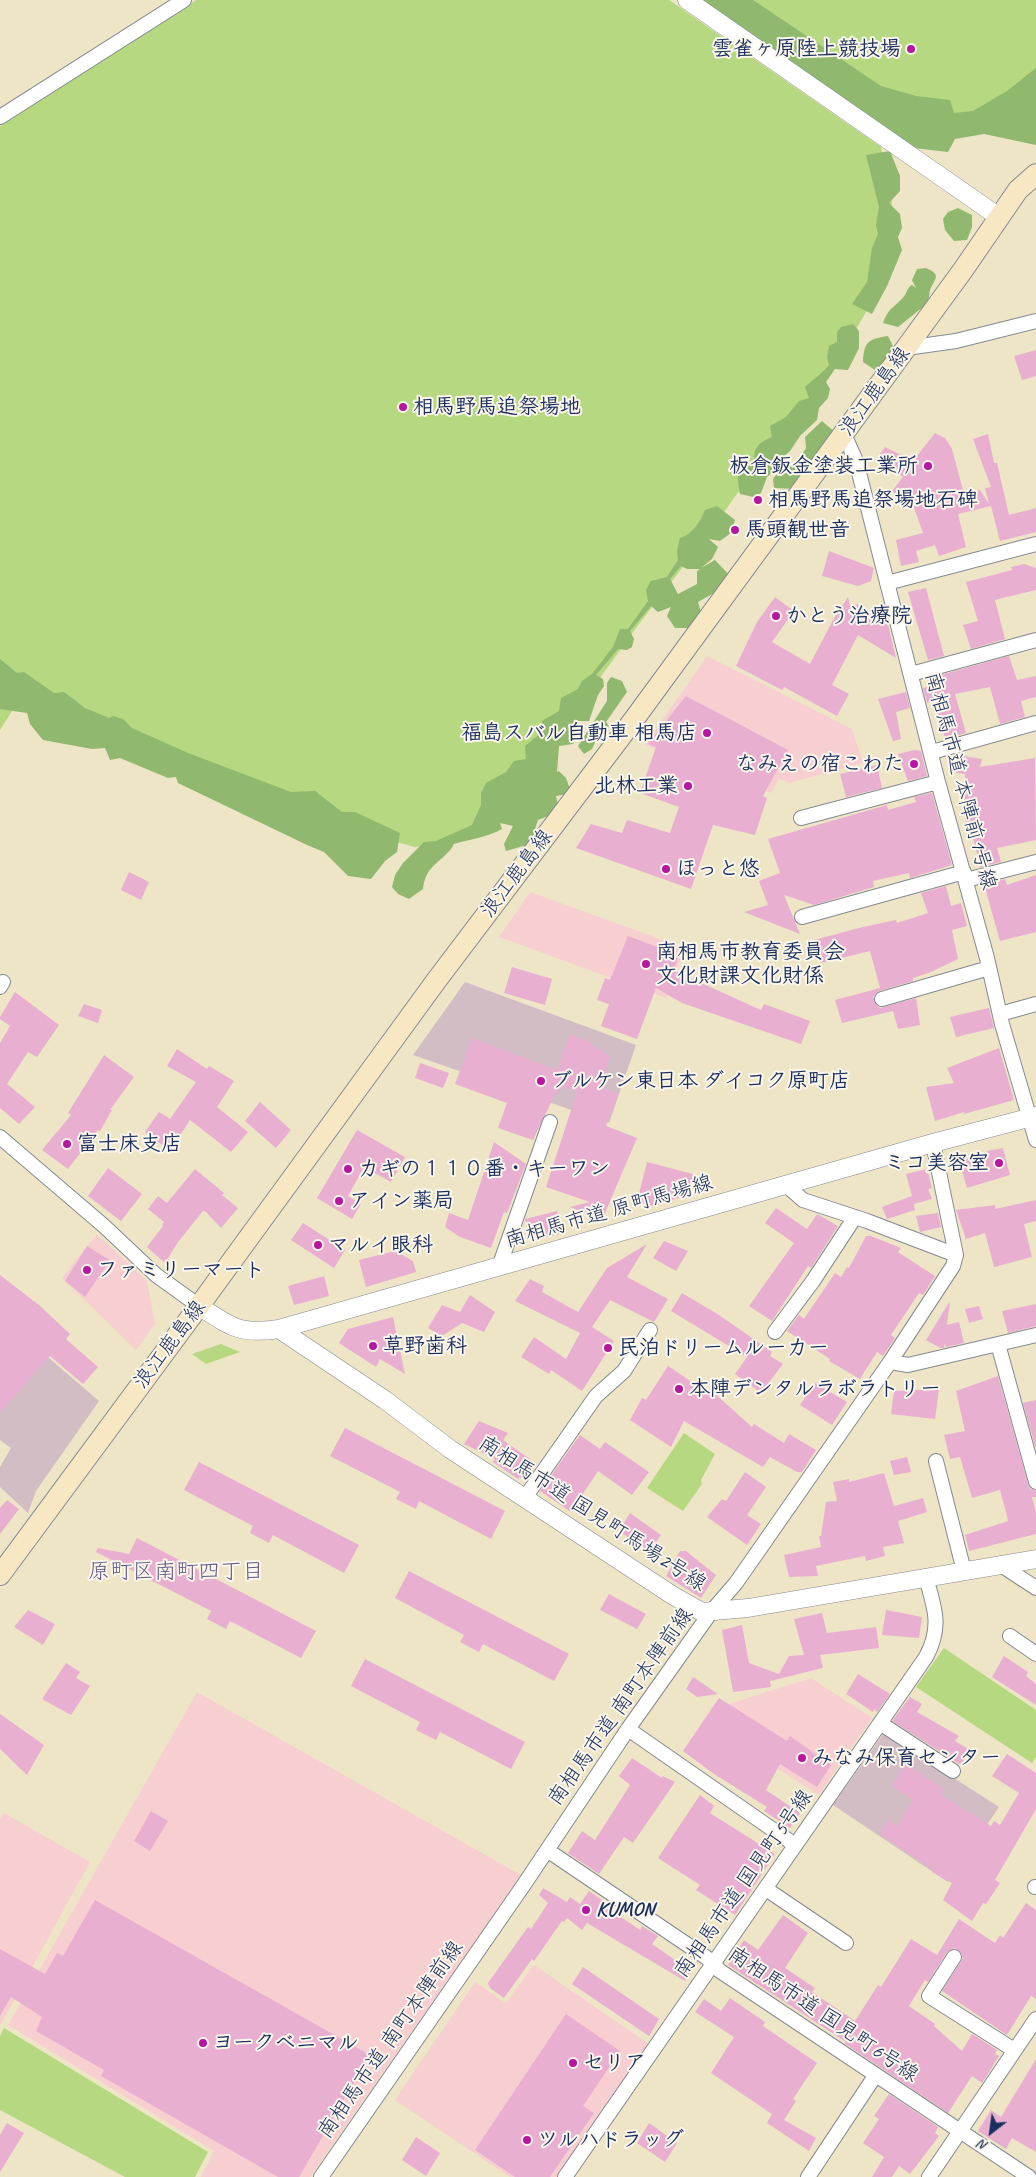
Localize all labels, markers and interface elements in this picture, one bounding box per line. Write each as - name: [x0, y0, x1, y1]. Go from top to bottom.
- place label: 雲雀ヶ原陸上競技場: [712, 36, 901, 62]
- marker: 雲雀ヶ原陸上競技場: [905, 43, 917, 55]
- street label: 浪江鹿島線: [834, 342, 916, 442]
- place label: 相馬野馬追祭場地: [413, 394, 581, 420]
- marker: 相馬野馬追祭場地: [397, 401, 409, 413]
- place label: 板倉鈑金塗装工業所: [729, 453, 918, 479]
- marker: 板倉鈑金塗装工業所: [922, 460, 934, 472]
- place label: 相馬野馬追祭場地石碑: [768, 487, 978, 513]
- marker: 相馬野馬追祭場地石碑: [752, 494, 764, 506]
- place label: 馬頭観世音: [745, 517, 850, 543]
- marker: 馬頭観世音: [729, 524, 741, 536]
- place label: かとう治療院: [786, 603, 912, 629]
- marker: かとう治療院: [770, 610, 782, 622]
- street label: 南相馬市道 本陣前1号線: [919, 669, 1001, 893]
- place label: 福島スバル自動車 相馬店: [461, 720, 697, 746]
- marker: 福島スバル自動車 相馬店: [701, 727, 713, 739]
- place label: なみえの宿こわた: [736, 751, 904, 777]
- marker: なみえの宿こわた: [908, 758, 920, 770]
- place label: 北林工業: [594, 773, 678, 799]
- marker: 北林工業: [682, 780, 694, 792]
- street label: 浪江鹿島線: [475, 824, 559, 924]
- place label: ほっと悠: [676, 856, 760, 882]
- marker: ほっと悠: [660, 863, 672, 875]
- place label: 南相馬市教育委員会 文化財課文化財係: [656, 939, 845, 989]
- marker: 南相馬市教育委員会 文化財課文化財係: [640, 958, 652, 970]
- place label: ブルケン東日本 ダイコク原町店: [551, 1068, 850, 1094]
- marker: ブルケン東日本 ダイコク原町店: [535, 1075, 547, 1087]
- place label: 富士床支店: [77, 1131, 182, 1157]
- marker: 富士床支店: [61, 1138, 73, 1150]
- place label: ミコ美容室: [884, 1150, 989, 1176]
- place label: カギの１１０番・キーワン: [358, 1156, 610, 1182]
- marker: ミコ美容室: [993, 1157, 1005, 1169]
- marker: カギの１１０番・キーワン: [342, 1163, 354, 1175]
- street label: 南相馬市道 原町馬場線: [502, 1170, 716, 1254]
- place label: アイン薬局: [349, 1188, 454, 1214]
- marker: アイン薬局: [333, 1195, 345, 1207]
- place label: マルイ眼科: [328, 1232, 433, 1258]
- marker: マルイ眼科: [312, 1239, 324, 1251]
- place label: ファミリーマート: [97, 1257, 265, 1283]
- marker: ファミリーマート: [81, 1264, 93, 1276]
- street label: 浪江鹿島線: [128, 1295, 212, 1395]
- place label: 草野歯科: [383, 1333, 467, 1359]
- place label: 民泊ドリームルーカー: [618, 1335, 829, 1361]
- marker: 草野歯科: [367, 1340, 379, 1352]
- marker: 民泊ドリームルーカー: [602, 1342, 614, 1354]
- place label: 本陣デンタルラボラトリー: [689, 1376, 941, 1402]
- marker: 本陣デンタルラボラトリー: [673, 1383, 685, 1395]
- street label: 南相馬市道 国見町馬場2号線: [473, 1431, 711, 1597]
- district label: 原町区南町四丁目: [88, 1559, 264, 1585]
- street label: 南相馬市道 南町本陣前線: [543, 1603, 699, 1811]
- place label: みなみ保育センター: [812, 1745, 1001, 1771]
- marker: みなみ保育センター: [796, 1752, 808, 1764]
- street label: 南相馬市道 国見町5号線: [669, 1785, 819, 1983]
- place label: KUMON: [596, 1897, 655, 1923]
- marker: KUMON: [580, 1904, 592, 1916]
- street label: 南相馬市道 南町本陣前線: [313, 1936, 469, 2144]
- street label: 南相馬市道 国見町6号線: [723, 1942, 923, 2088]
- place label: ヨークベニマル: [213, 2030, 359, 2056]
- marker: ヨークベニマル: [197, 2037, 209, 2049]
- place label: セリア: [583, 2050, 646, 2076]
- marker: セリア: [567, 2057, 579, 2069]
- north arrow: [966, 2107, 1016, 2157]
- place label: ツルハドラッグ: [537, 2127, 684, 2153]
- marker: ツルハドラッグ: [521, 2134, 533, 2146]
- text: N: [975, 2136, 991, 2155]

